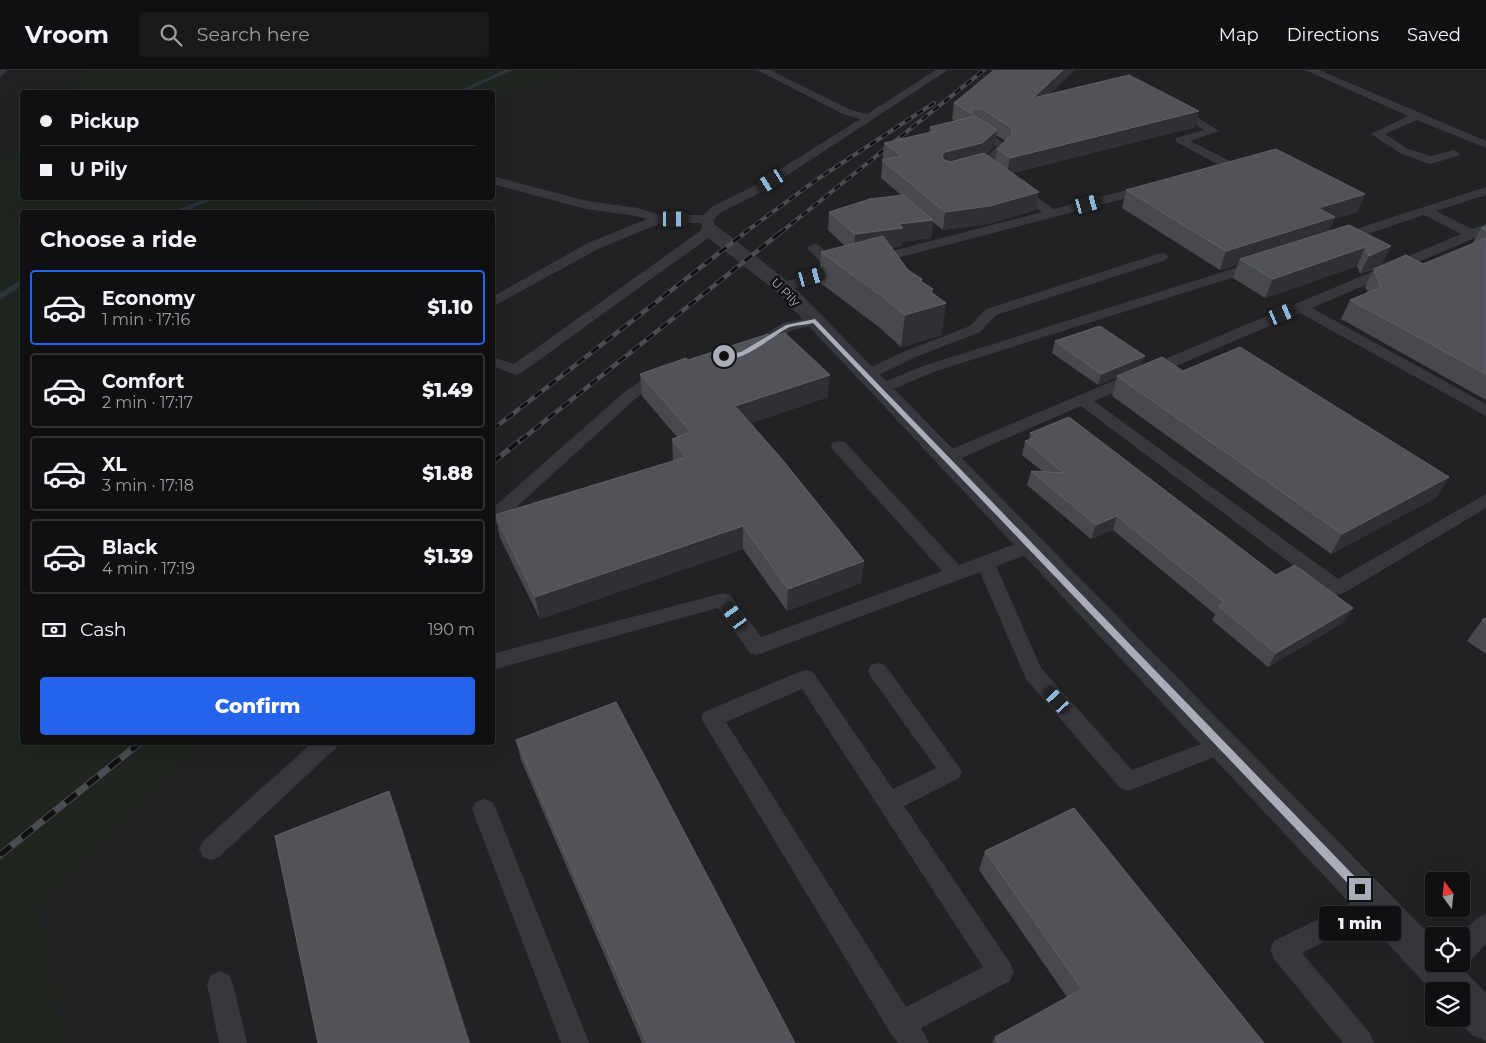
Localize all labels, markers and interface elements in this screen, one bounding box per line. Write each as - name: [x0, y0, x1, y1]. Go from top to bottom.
- search box: [139, 12, 489, 57]
- text: Vroom: [25, 20, 109, 49]
- icon: search: [157, 21, 185, 49]
- text: Search here: [197, 23, 310, 46]
- text: Map: [1219, 24, 1259, 46]
- text: Directions: [1287, 24, 1379, 46]
- text: Saved: [1407, 24, 1461, 46]
- text: Pickup: [70, 110, 139, 133]
- text: U Pily: [70, 158, 127, 181]
- car: [754, 167, 787, 195]
- car: [1071, 193, 1104, 215]
- car: [659, 212, 689, 227]
- text: Choose a ride: [40, 226, 197, 253]
- car: [794, 266, 827, 288]
- street label: U Pily: [768, 275, 804, 310]
- icon: car: [42, 285, 87, 330]
- text: Economy: [102, 287, 195, 310]
- text: $1.10: [427, 296, 473, 319]
- car: [1265, 301, 1298, 327]
- text: 1 min · 17:16: [102, 310, 190, 329]
- route start: [713, 345, 735, 367]
- icon: car: [42, 368, 87, 413]
- text: Comfort: [102, 370, 184, 393]
- text: $1.49: [422, 379, 473, 402]
- text: 2 min · 17:17: [102, 393, 193, 412]
- icon: car: [42, 451, 87, 496]
- text: XL: [102, 453, 127, 476]
- text: $1.88: [422, 462, 473, 485]
- text: 3 min · 17:18: [102, 476, 194, 495]
- icon: car: [42, 534, 87, 579]
- text: Black: [102, 536, 158, 559]
- text: $1.39: [424, 545, 473, 568]
- text: 4 min · 17:19: [102, 559, 195, 578]
- car: [720, 599, 749, 633]
- icon: cash: [40, 616, 68, 644]
- text: Cash: [80, 618, 127, 641]
- text: 190 m: [428, 620, 475, 639]
- button: Confirm: [40, 677, 475, 735]
- car: [1041, 684, 1072, 716]
- north arrow: [1425, 872, 1470, 918]
- map controls: [1425, 872, 1470, 1027]
- route end: [1349, 878, 1371, 900]
- callout: 1 min: [1319, 906, 1401, 942]
- text: 1 min: [1338, 914, 1382, 933]
- button: locate: [1425, 927, 1470, 972]
- button: layers: [1425, 982, 1470, 1027]

